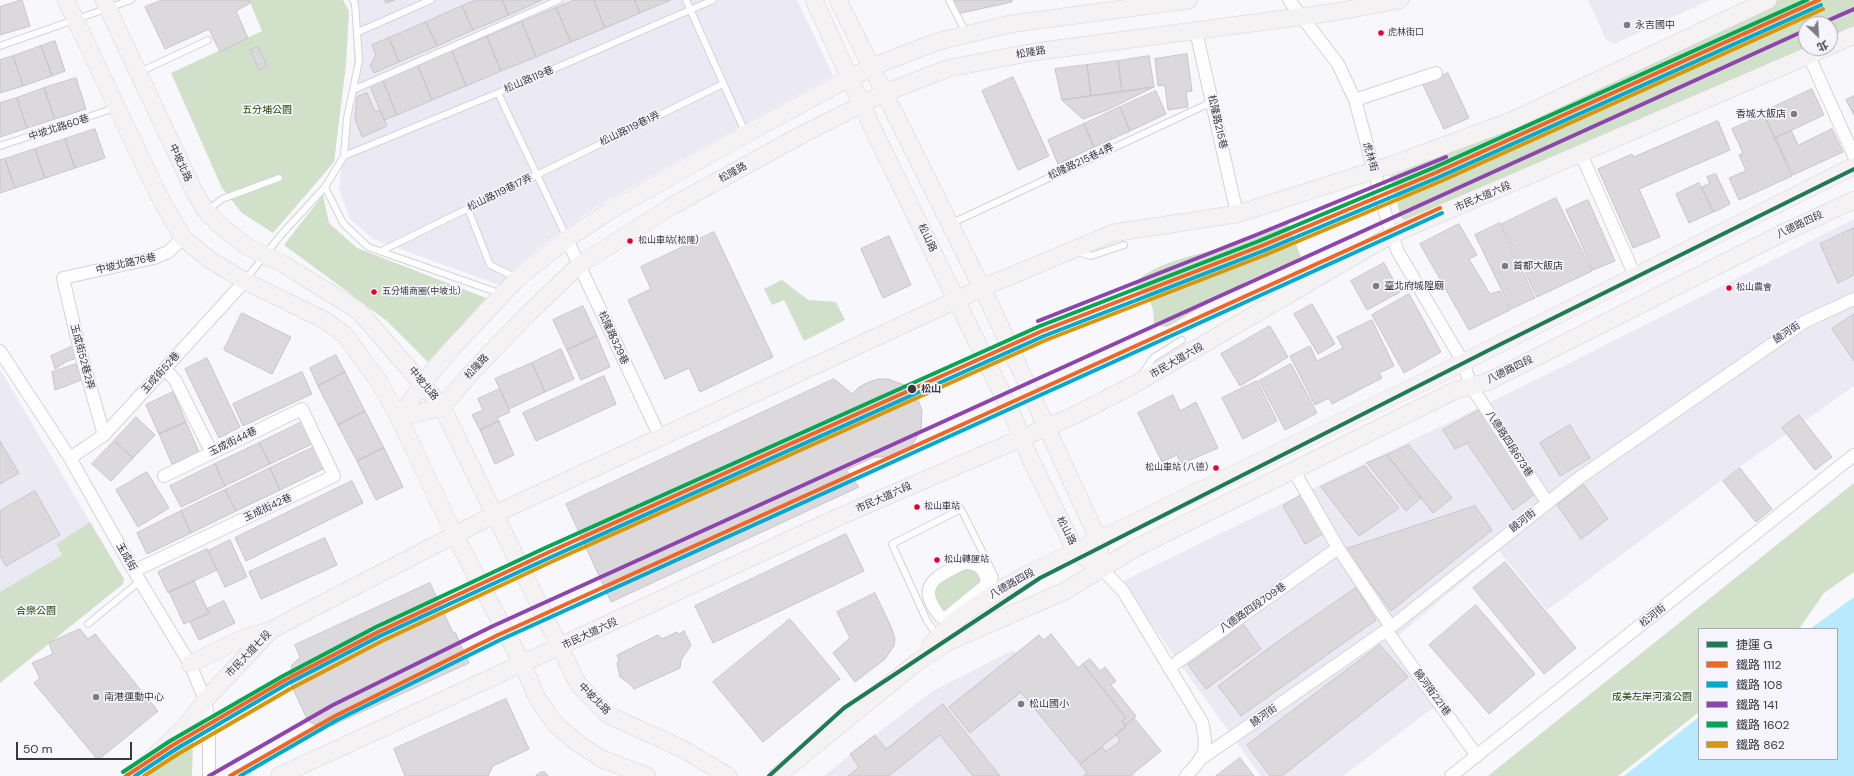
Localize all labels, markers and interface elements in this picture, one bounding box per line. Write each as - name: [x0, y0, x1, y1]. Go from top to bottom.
- north arrow: [1798, 16, 1838, 56]
- place label: 永吉國中: [1635, 19, 1675, 31]
- marker: 永吉國中: [1622, 20, 1632, 30]
- marker: 虎林街口: [1376, 28, 1386, 38]
- place label: 虎林街口: [1388, 28, 1424, 38]
- text: 北: [1815, 37, 1831, 55]
- street label: 松隆路: [1015, 45, 1047, 61]
- street label: 松山路119巷: [502, 64, 556, 96]
- street label: 松隆路215巷: [1205, 94, 1229, 150]
- park label: 五分埔公園: [242, 104, 292, 116]
- place label: 香城大飯店: [1736, 108, 1786, 120]
- street label: 松山路119巷1弄: [598, 109, 662, 149]
- marker: 香城大飯店: [1789, 109, 1799, 119]
- street label: 中坡北路60巷: [27, 113, 91, 143]
- street label: 虎林街: [1360, 141, 1380, 173]
- street label: 中坡北路: [166, 142, 194, 184]
- street label: 松隆路215巷4弄: [1046, 142, 1116, 182]
- street label: 松隆路: [717, 160, 749, 186]
- street label: 松山路119巷17弄: [465, 172, 535, 214]
- street label: 市民大道六段: [1453, 180, 1513, 214]
- street label: 八德路四段: [1775, 209, 1825, 241]
- street label: 松山路: [915, 222, 939, 254]
- marker: 松山車站(松隆): [625, 236, 635, 246]
- place label: 松山車站(松隆): [638, 236, 699, 246]
- street label: 中坡北路76巷: [95, 251, 157, 277]
- place label: 首都大飯店: [1513, 260, 1563, 272]
- marker: 首都大飯店: [1500, 261, 1510, 271]
- place label: 臺北府城隍廟: [1384, 280, 1444, 292]
- marker: 臺北府城隍廟: [1371, 281, 1381, 291]
- marker: 松山農會: [1724, 283, 1734, 293]
- place label: 松山農會: [1736, 283, 1772, 293]
- marker: 五分埔商圈(中坡北): [369, 287, 379, 297]
- place label: 五分埔商圈(中坡北): [382, 287, 461, 297]
- street label: 松隆路329巷: [595, 309, 631, 367]
- street label: 饒河街: [1771, 320, 1803, 346]
- street label: 玉成街52巷2弄: [67, 323, 97, 391]
- street label: 市民大道六段: [1148, 341, 1206, 381]
- street label: 玉成街52巷: [139, 350, 183, 396]
- street label: 松隆路: [462, 352, 492, 382]
- street label: 八德路四段: [1485, 354, 1535, 386]
- street label: 中坡北路: [406, 365, 440, 403]
- marker: 松山: [906, 383, 918, 395]
- place label: 松山: [921, 383, 941, 395]
- street label: 八德路四段673巷: [1483, 408, 1535, 480]
- street label: 玉成街44巷: [207, 425, 259, 459]
- place label: 松山車站 (八德): [1145, 463, 1208, 473]
- marker: 松山車站 (八德): [1211, 463, 1221, 473]
- street label: 市民大道六段: [854, 480, 914, 516]
- street label: 玉成街42巷: [242, 492, 294, 524]
- marker: 松山車站: [912, 502, 922, 512]
- place label: 松山車站: [924, 502, 960, 512]
- street label: 饒河街: [1507, 507, 1539, 535]
- street label: 松山路: [1054, 515, 1078, 547]
- street label: 玉成街: [113, 541, 139, 573]
- marker: 松山轉運站: [932, 555, 942, 565]
- place label: 松山轉運站: [944, 555, 989, 565]
- street label: 八德路四段: [987, 567, 1037, 601]
- street label: 八德路四段709巷: [1217, 581, 1289, 635]
- street label: 松河街: [1638, 602, 1668, 630]
- park label: 合樂公園: [16, 605, 56, 617]
- street label: 市民大道六段: [560, 616, 620, 652]
- street label: 市民大道七段: [224, 628, 274, 680]
- legend: [1698, 628, 1838, 760]
- text: 捷運 G: [1736, 637, 1772, 653]
- text: 鐵路 1112: [1736, 657, 1781, 673]
- street label: 饒河街221巷: [1411, 667, 1453, 719]
- text: 鐵路 108: [1736, 677, 1782, 693]
- street label: 中坡北路: [576, 681, 612, 717]
- place label: 南港運動中心: [104, 691, 164, 703]
- park label: 成美左岸河濱公園: [1612, 691, 1692, 703]
- marker: 南港運動中心: [91, 692, 101, 702]
- text: 鐵路 141: [1736, 697, 1778, 713]
- place label: 松山國小: [1029, 698, 1069, 710]
- marker: 松山國小: [1016, 699, 1026, 709]
- street label: 饒河街: [1248, 702, 1280, 730]
- text: 鐵路 1602: [1736, 717, 1789, 733]
- scale bar: [18, 734, 134, 760]
- text: 鐵路 862: [1736, 737, 1785, 753]
- text: 50 m: [23, 741, 52, 757]

